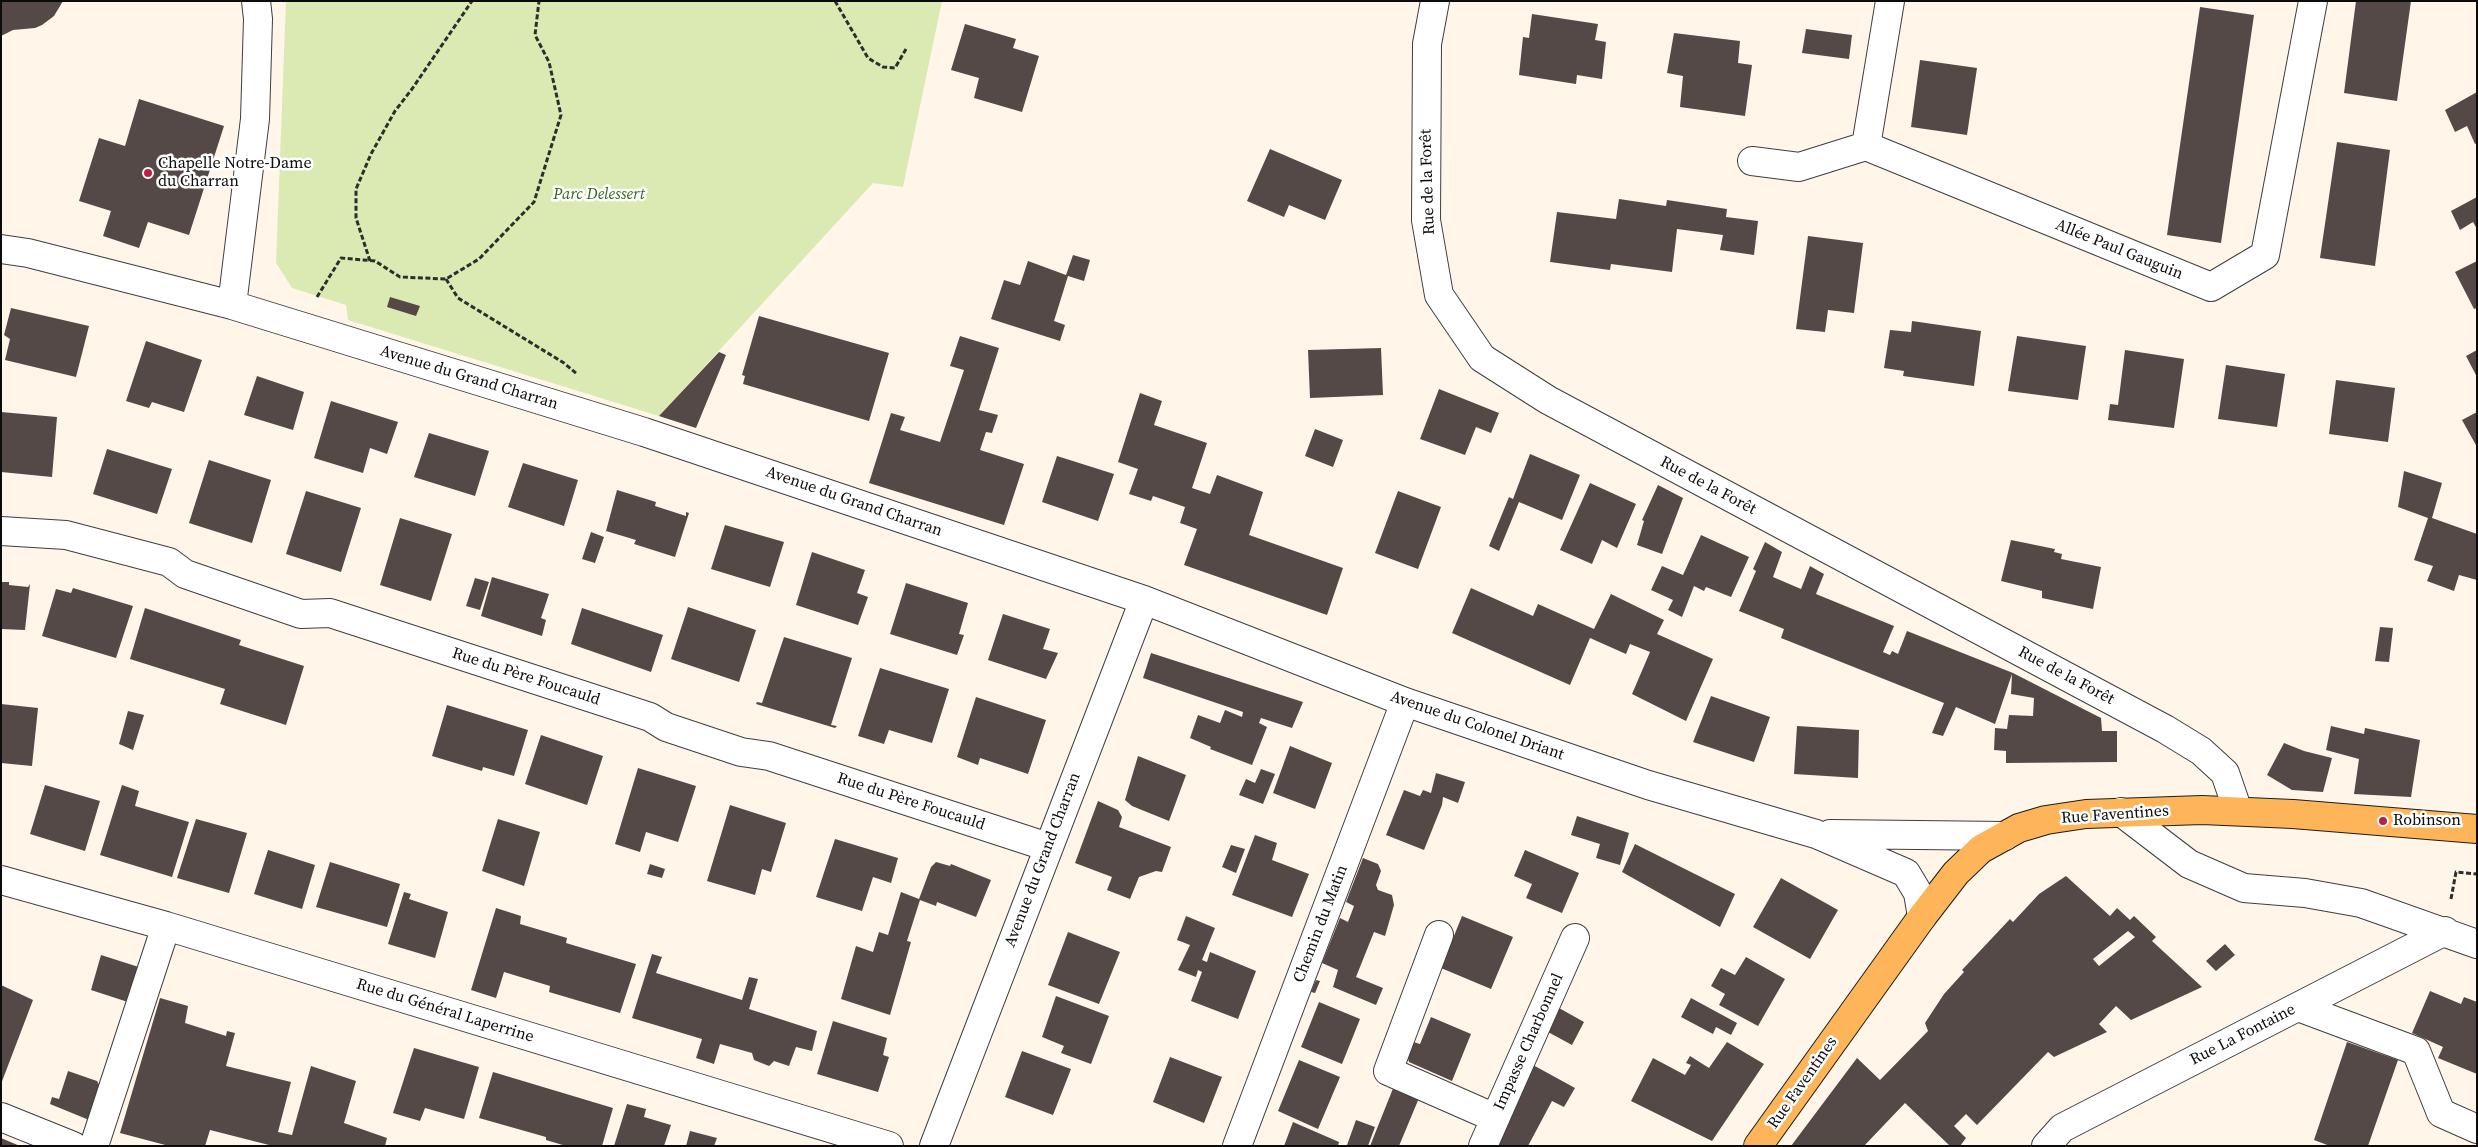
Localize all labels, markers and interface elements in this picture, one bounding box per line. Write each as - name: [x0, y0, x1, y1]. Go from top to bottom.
- street label: Rue de la Forêt: [1417, 129, 1439, 235]
- place label: Chapelle Notre-Dame du Charran: [158, 154, 312, 192]
- marker: Chapelle Notre-Dame du Charran: [142, 167, 154, 179]
- park label: Parc Delessert: [553, 185, 645, 205]
- street label: Allée Paul Gauguin: [2052, 216, 2186, 284]
- street label: Avenue du Grand Charran: [378, 342, 560, 414]
- street label: Rue de la Forêt: [1657, 453, 1759, 519]
- street label: Avenue du Grand Charran: [763, 463, 945, 541]
- street label: Rue de la Forêt: [2015, 643, 2117, 709]
- street label: Rue du Père Foucauld: [450, 644, 602, 710]
- street label: Avenue du Colonel Driant: [1388, 687, 1566, 765]
- street label: Rue du Père Foucauld: [835, 769, 987, 835]
- street label: Avenue du Grand Charran: [1001, 770, 1085, 950]
- street label: Rue Faventines: [2060, 802, 2170, 828]
- place label: Robinson: [2393, 811, 2461, 831]
- marker: Robinson: [2377, 815, 2389, 827]
- street label: Chemin du Matin: [1290, 863, 1352, 985]
- street label: Impasse Charbonnel: [1490, 971, 1568, 1113]
- street label: Rue du Général Laperrine: [354, 975, 536, 1047]
- street label: Rue La Fontaine: [2187, 1000, 2299, 1070]
- street label: Rue Faventines: [1764, 1033, 1842, 1133]

